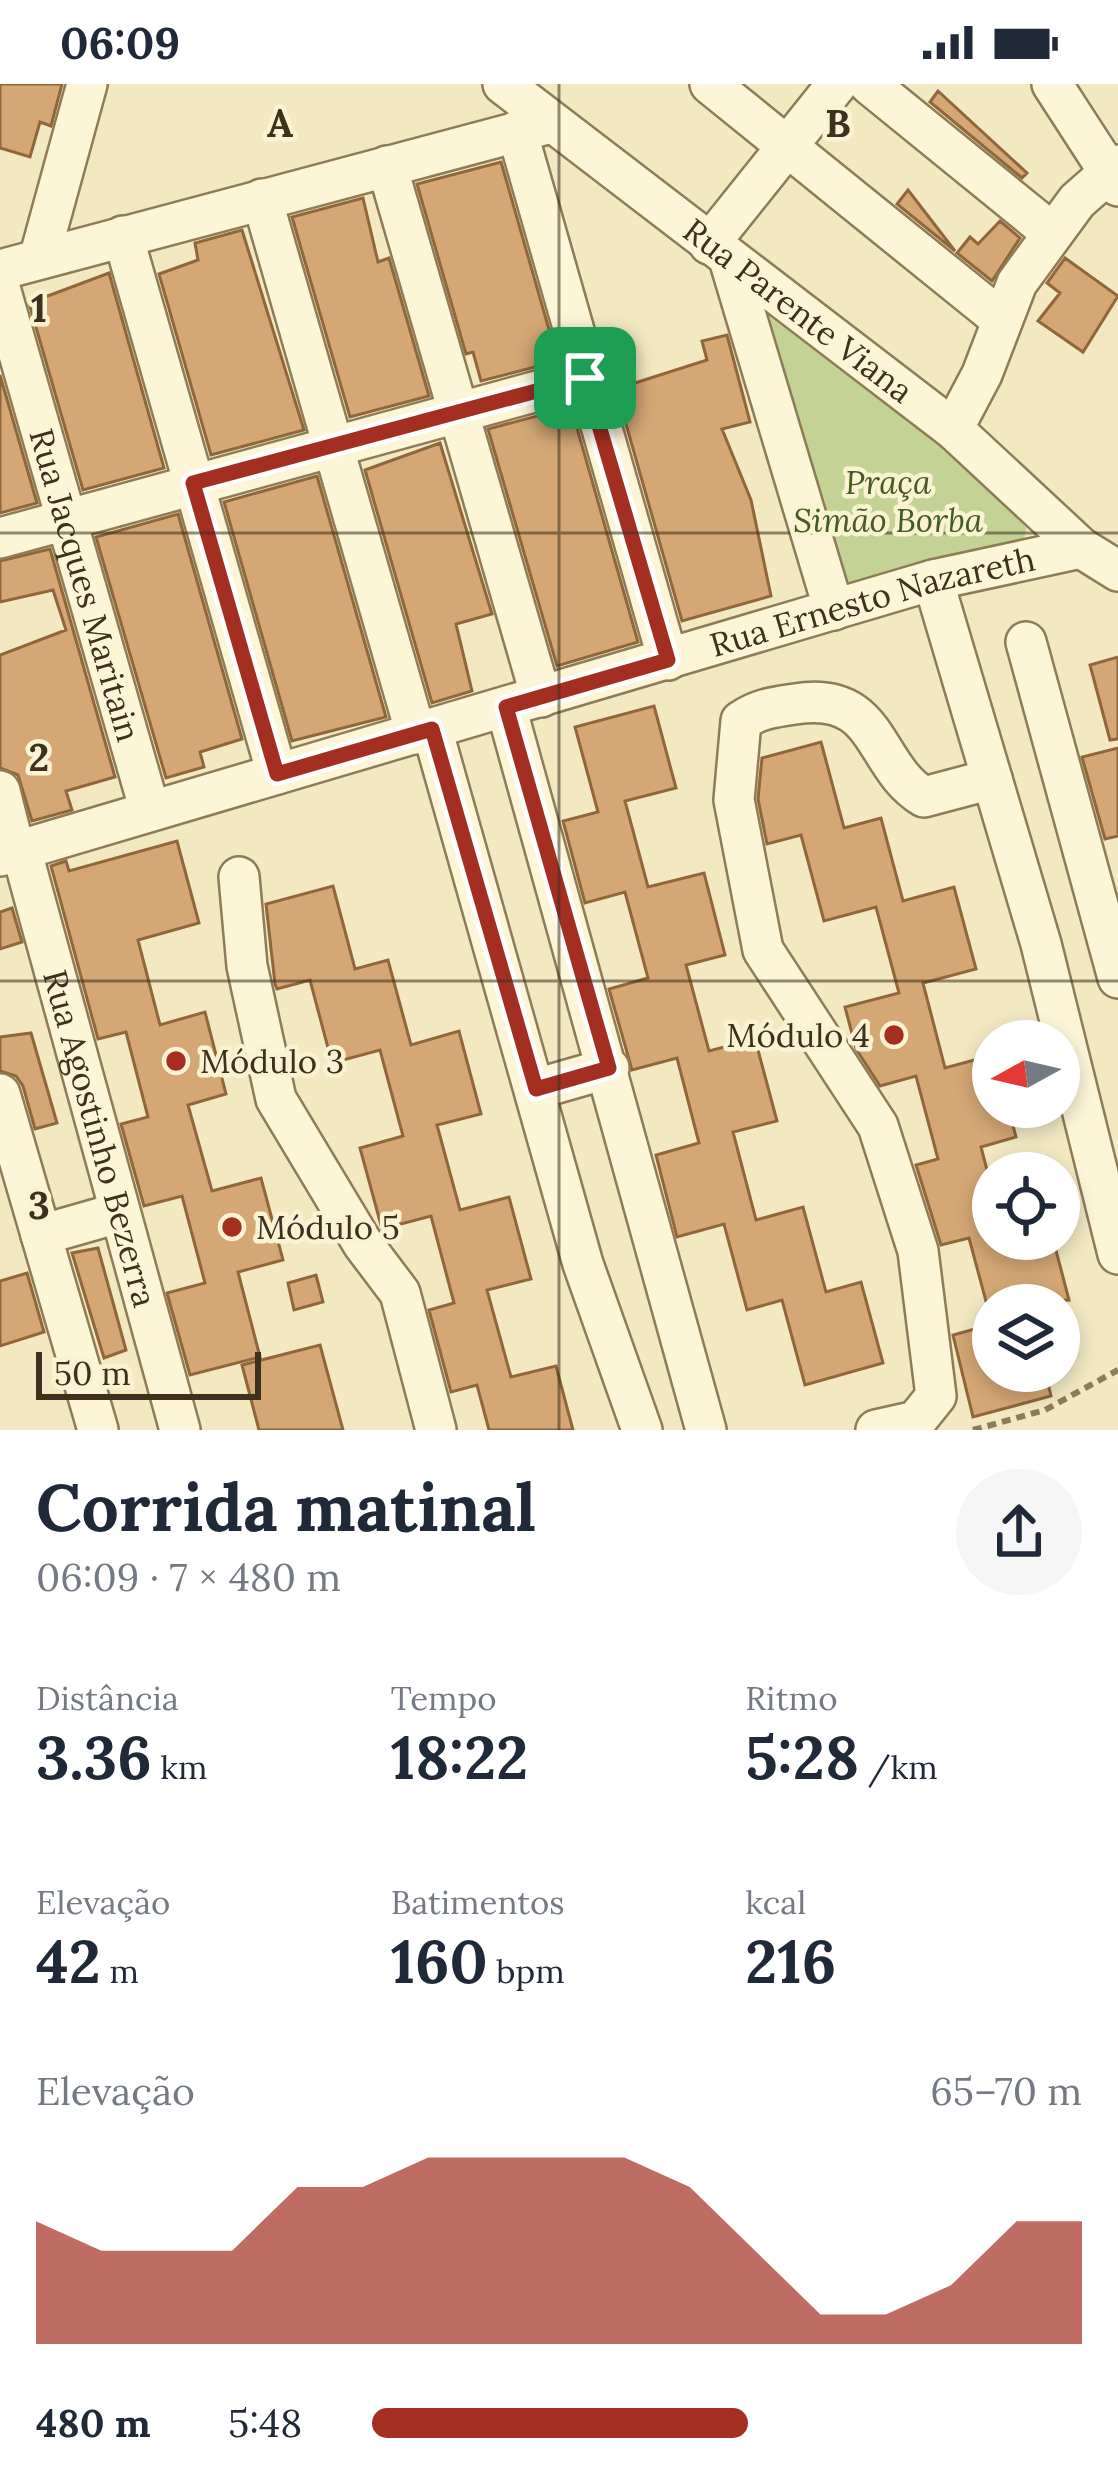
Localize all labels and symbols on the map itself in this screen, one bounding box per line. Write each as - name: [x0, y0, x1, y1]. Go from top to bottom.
- text: A: [267, 98, 293, 148]
- text: B: [825, 98, 851, 148]
- street label: Rua Parente Viana: [675, 209, 921, 412]
- text: 1: [31, 283, 47, 333]
- pin: [534, 327, 636, 429]
- street label: Rua Jacques Maritain: [20, 424, 150, 746]
- park label: Praça Simão Borba: [793, 461, 984, 541]
- street label: Rua Ernesto Nazareth: [705, 538, 1039, 666]
- text: 2: [29, 732, 49, 782]
- street label: Rua Agostinho Bezerra: [34, 965, 166, 1312]
- place label: Módulo 4: [726, 1014, 870, 1056]
- north arrow: [972, 1020, 1080, 1128]
- marker: Módulo 4: [881, 1022, 907, 1048]
- place label: Módulo 3: [200, 1040, 344, 1082]
- marker: Módulo 3: [163, 1048, 189, 1074]
- text: 3: [28, 1180, 50, 1230]
- place label: Módulo 5: [256, 1206, 400, 1248]
- marker: Módulo 5: [219, 1214, 245, 1240]
- scale bar: [36, 1346, 261, 1399]

